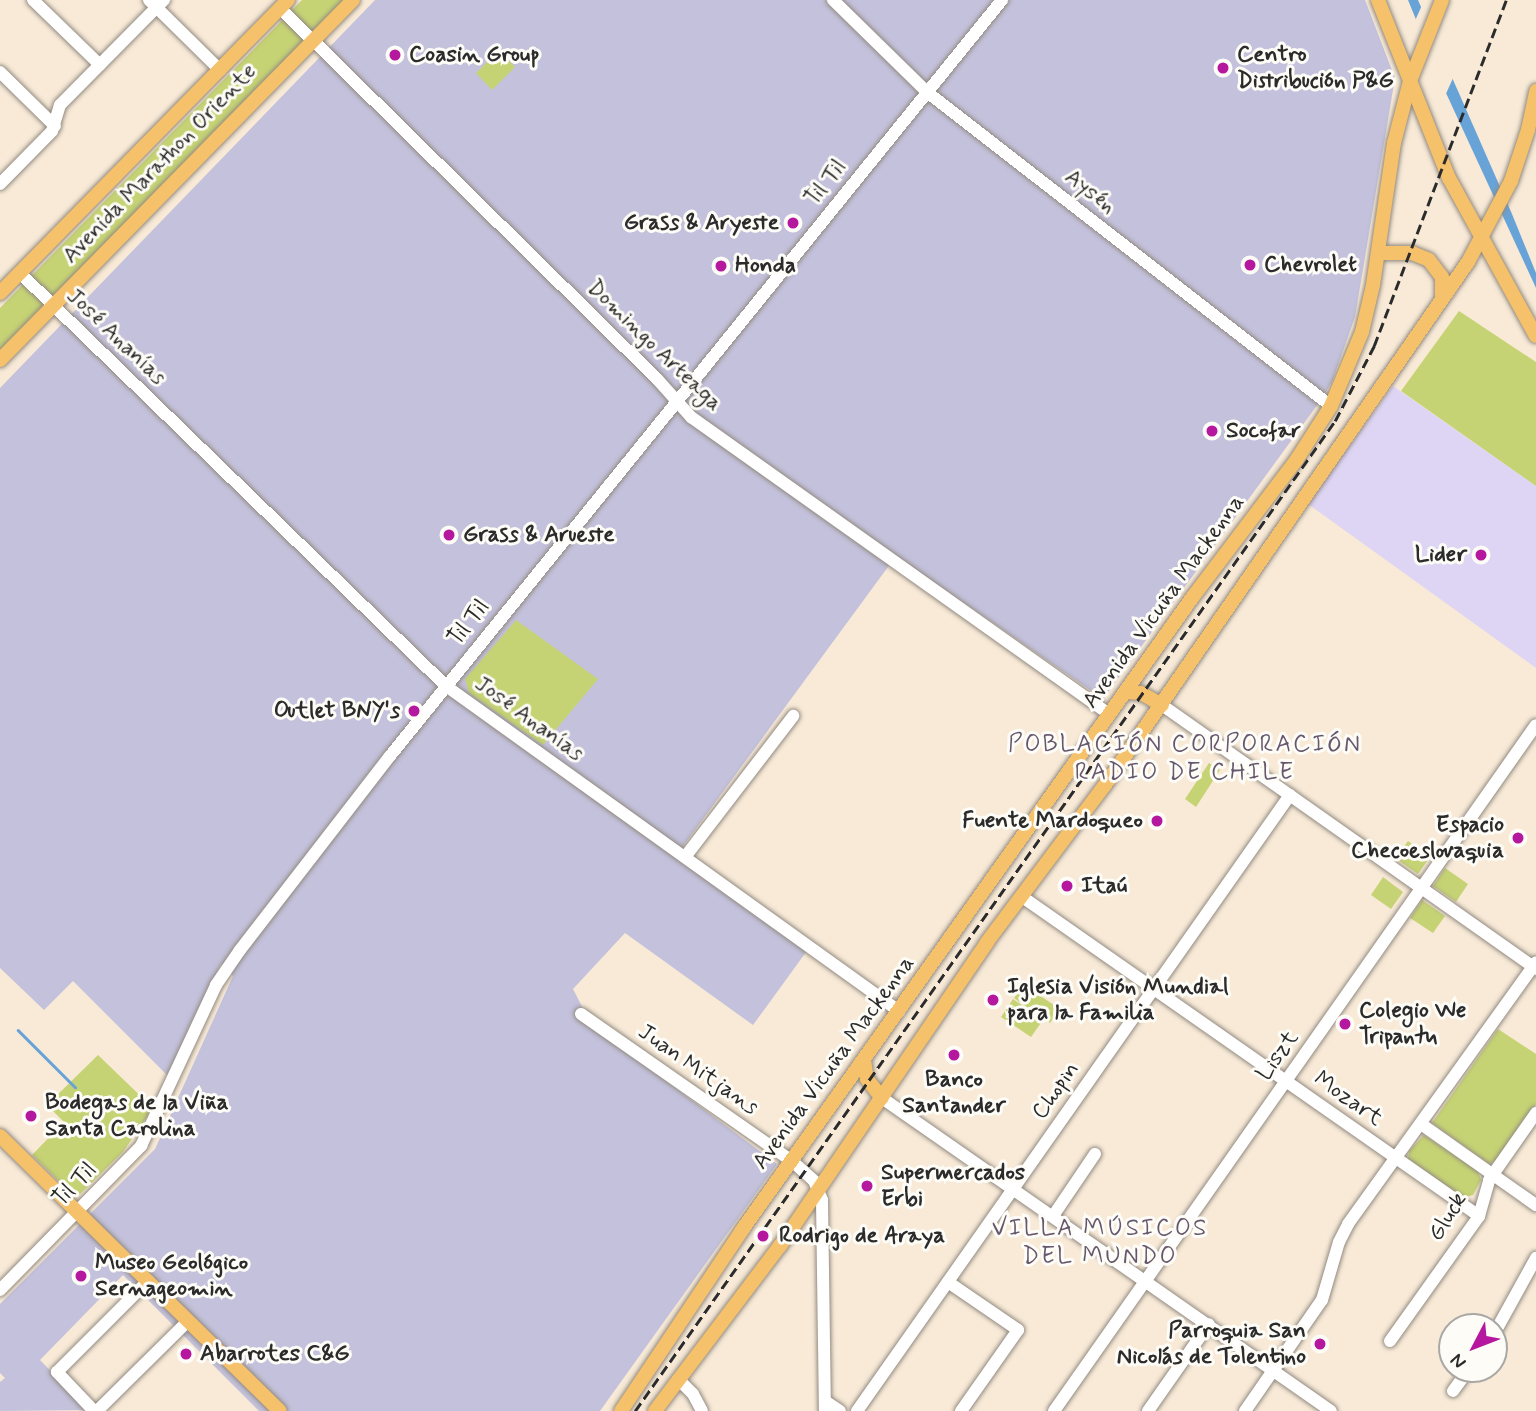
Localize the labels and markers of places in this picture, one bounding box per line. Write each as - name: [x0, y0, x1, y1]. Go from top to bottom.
- place label: Coasin Group: [409, 41, 539, 69]
- place label: Centro Distribución P&G: [1237, 41, 1394, 95]
- marker: Coasin Group: [387, 47, 403, 63]
- marker: Centro Distribución P&G: [1215, 60, 1231, 76]
- place label: Grass & Aryeste: [624, 209, 779, 237]
- marker: Grass & Aryeste: [785, 215, 801, 231]
- place label: Chevrolet: [1264, 251, 1357, 279]
- place label: Honda: [735, 252, 796, 280]
- marker: Chevrolet: [1242, 257, 1258, 273]
- marker: Honda: [713, 258, 729, 274]
- place label: Socofar: [1226, 417, 1301, 445]
- marker: Socofar: [1204, 423, 1220, 439]
- place label: Grass & Arueste: [463, 521, 615, 549]
- marker: Grass & Arueste: [441, 527, 457, 543]
- place label: Lider: [1415, 541, 1467, 569]
- marker: Lider: [1473, 547, 1489, 563]
- place label: Outlet BNY's: [274, 697, 400, 725]
- marker: Outlet BNY's: [406, 703, 422, 719]
- place label: Fuente Mardoqueo: [962, 807, 1143, 835]
- place label: Espacio Checoeslovaquia: [1351, 811, 1504, 865]
- marker: Fuente Mardoqueo: [1149, 813, 1165, 829]
- marker: Espacio Checoeslovaquia: [1510, 830, 1526, 846]
- place label: Itaú: [1081, 872, 1127, 900]
- marker: Itaú: [1059, 878, 1075, 894]
- place label: Iglesia Visión Mundial para la Familia: [1007, 973, 1223, 1027]
- marker: Iglesia Visión Mundial para la Familia: [985, 992, 1001, 1008]
- place label: Colegio We Tripantu: [1359, 997, 1466, 1051]
- marker: Colegio We Tripantu: [1337, 1016, 1353, 1032]
- marker: Banco Santander: [946, 1047, 962, 1063]
- place label: Banco Santander: [902, 1066, 1006, 1120]
- place label: Bodegas de la Viña Santa Carolina: [45, 1089, 229, 1143]
- marker: Bodegas de la Viña Santa Carolina: [23, 1108, 39, 1124]
- place label: Supermercados Erbi: [881, 1159, 1025, 1213]
- marker: Supermercados Erbi: [859, 1178, 875, 1194]
- place label: Rodrigo de Araya: [779, 1222, 944, 1250]
- marker: Rodrigo de Araya: [753, 1226, 773, 1246]
- place label: Museo Geológico Sernageomin: [95, 1249, 248, 1303]
- marker: Museo Geológico Sernageomin: [73, 1268, 89, 1284]
- place label: Parroquia San Nicolás de Tolentino: [1114, 1317, 1306, 1371]
- marker: Parroquia San Nicolás de Tolentino: [1312, 1336, 1328, 1352]
- place label: Abarrotes C&G: [200, 1340, 351, 1368]
- marker: Abarrotes C&G: [178, 1346, 194, 1362]

